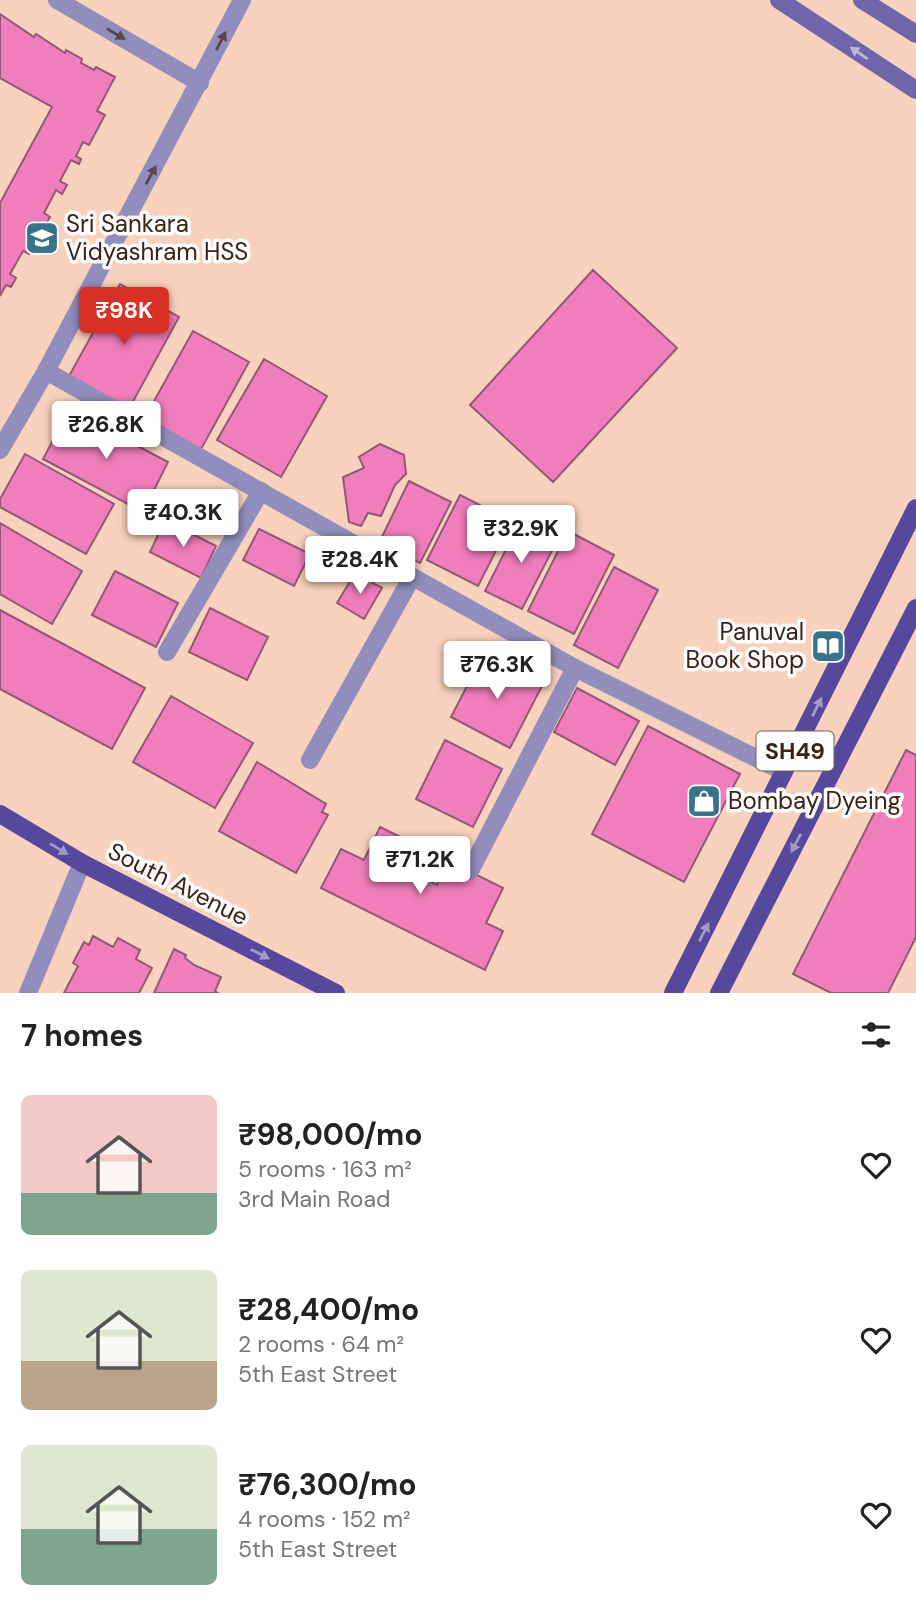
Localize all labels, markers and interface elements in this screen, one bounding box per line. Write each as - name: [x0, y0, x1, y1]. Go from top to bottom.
- one-way arrow: [106, 28, 126, 40]
- one-way arrow: [216, 31, 227, 51]
- one-way arrow: [850, 46, 868, 60]
- one-way arrow: [145, 165, 156, 185]
- place label: Sri Sankara Vidyashram HSS: [66, 208, 248, 267]
- school or university icon: Sri Sankara Vidyashram HSS: [23, 219, 61, 257]
- pin: ₹98K: [83, 288, 165, 347]
- text: ₹98K: [95, 295, 153, 325]
- pin: ₹26.8K: [49, 402, 163, 461]
- text: ₹26.8K: [68, 409, 144, 439]
- pin: ₹40.3K: [126, 490, 240, 549]
- text: ₹40.3K: [143, 497, 223, 527]
- pin: ₹32.9K: [464, 505, 578, 565]
- text: ₹32.9K: [483, 513, 559, 543]
- pin: ₹28.4K: [303, 536, 417, 596]
- text: ₹28.4K: [321, 544, 399, 574]
- place label: Panuval Book Shop: [686, 616, 804, 675]
- library icon: Panuval Book Shop: [809, 627, 847, 665]
- pin: ₹76.3K: [440, 642, 554, 701]
- text: ₹76.3K: [460, 649, 534, 679]
- one-way arrow: [811, 697, 822, 717]
- road number: SH49: [756, 732, 834, 771]
- shop icon: Bombay Dyeing: [685, 782, 723, 820]
- place label: Bombay Dyeing: [728, 785, 901, 816]
- one-way arrow: [790, 833, 801, 853]
- street label: South Avenue: [103, 835, 253, 932]
- pin: ₹71.2K: [363, 836, 477, 896]
- one-way arrow: [49, 843, 68, 855]
- text: ₹71.2K: [385, 844, 455, 874]
- one-way arrow: [699, 922, 710, 942]
- one-way arrow: [250, 949, 270, 960]
- text: 7 homes: [21, 1016, 143, 1055]
- icon: filters: [857, 1016, 895, 1054]
- text: ₹98,000/mo: [238, 1115, 423, 1154]
- icon: home: [77, 1123, 161, 1207]
- icon: heart: [857, 1146, 895, 1184]
- text: 5 rooms · 163 m²: [238, 1154, 412, 1184]
- text: 3rd Main Road: [238, 1184, 390, 1214]
- text: ₹28,400/mo: [238, 1290, 419, 1329]
- icon: home: [77, 1298, 161, 1382]
- icon: heart: [857, 1321, 895, 1359]
- text: 2 rooms · 64 m²: [238, 1329, 404, 1359]
- text: 5th East Street: [238, 1359, 397, 1389]
- text: ₹76,300/mo: [238, 1465, 417, 1504]
- icon: home: [77, 1473, 161, 1557]
- icon: heart: [857, 1496, 895, 1534]
- text: 4 rooms · 152 m²: [238, 1504, 411, 1534]
- text: 5th East Street: [238, 1534, 397, 1564]

